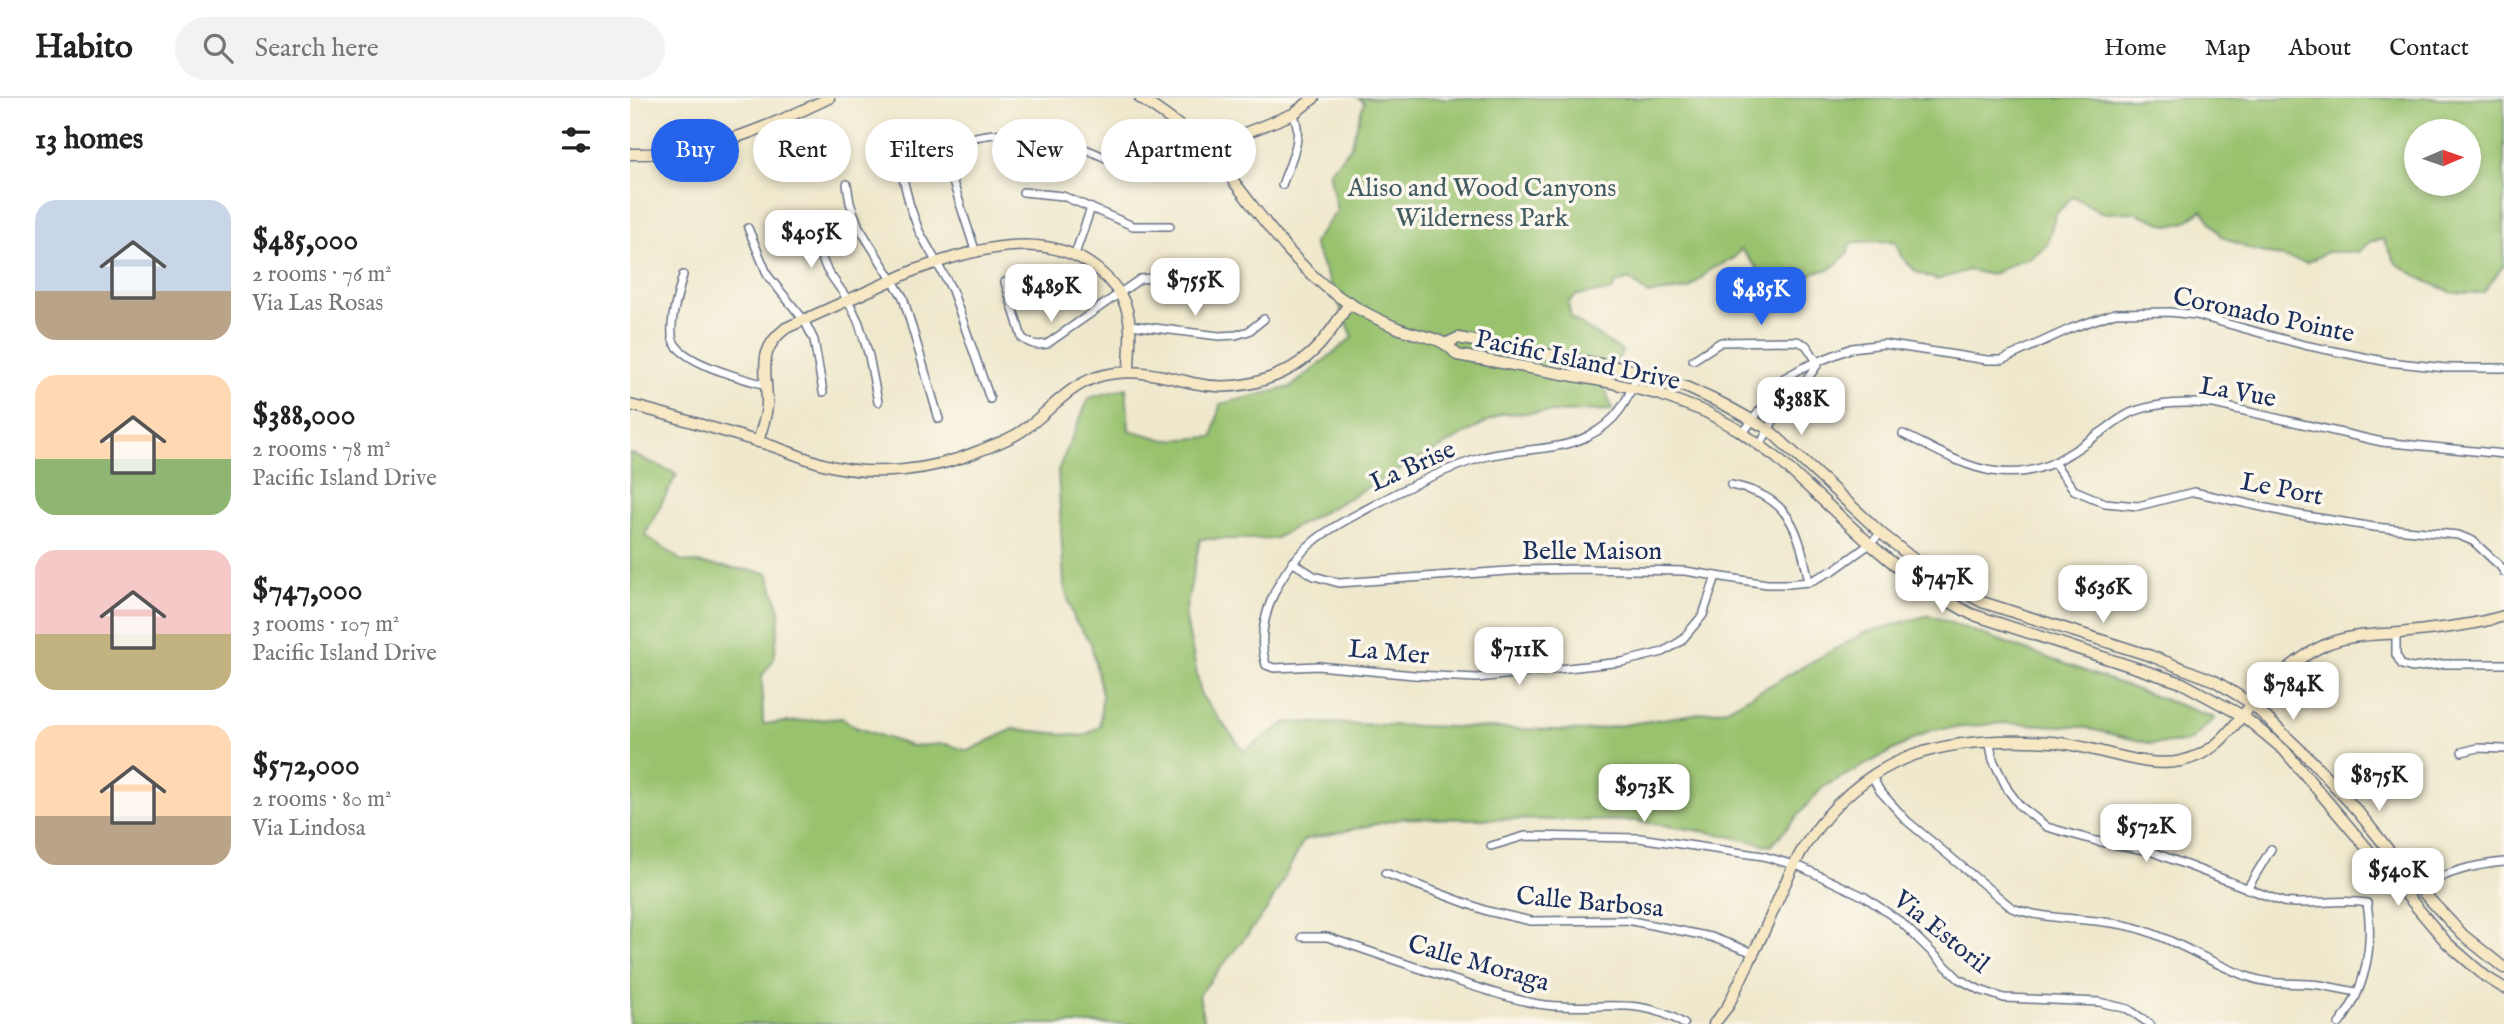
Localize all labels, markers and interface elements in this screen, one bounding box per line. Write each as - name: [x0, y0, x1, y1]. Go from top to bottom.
- search box: [175, 17, 665, 80]
- text: Habito: [35, 27, 133, 69]
- icon: search: [199, 29, 237, 67]
- text: Search here: [255, 32, 379, 65]
- text: Home: [2104, 33, 2167, 64]
- text: Map: [2205, 33, 2251, 64]
- text: About: [2289, 33, 2351, 64]
- text: Contact: [2389, 33, 2469, 64]
- chip: Buy: [651, 119, 739, 182]
- chip: Rent: [753, 119, 851, 182]
- chip: Filters: [865, 119, 978, 182]
- chip: New: [992, 119, 1087, 182]
- chip: Apartment: [1101, 119, 1256, 182]
- north arrow: [2404, 119, 2482, 196]
- map controls: [2404, 119, 2481, 196]
- text: 13 homes: [35, 121, 143, 159]
- icon: filters: [557, 121, 595, 159]
- park label: Aliso and Wood Canyons Wilderness Park: [1347, 172, 1616, 235]
- pin: $405K: [762, 211, 860, 270]
- text: $405K: [781, 218, 841, 247]
- text: $485,000: [252, 222, 358, 260]
- icon: home: [91, 228, 175, 312]
- pin: $755K: [1146, 258, 1244, 318]
- text: 2 rooms · 76 m²: [252, 260, 392, 289]
- pin: $489K: [1002, 264, 1100, 324]
- text: $755K: [1167, 266, 1223, 295]
- pin: $485K: [1712, 268, 1810, 327]
- text: $489K: [1021, 272, 1081, 301]
- text: $485K: [1732, 275, 1790, 304]
- street label: Coronado Pointe: [2170, 280, 2357, 351]
- text: Via Las Rosas: [252, 289, 383, 318]
- street label: Pacific Island Drive: [1472, 323, 1683, 398]
- street label: La Vue: [2197, 370, 2279, 415]
- pin: $388K: [1752, 378, 1850, 437]
- text: $388K: [1773, 385, 1829, 414]
- text: $388,000: [252, 397, 356, 435]
- icon: home: [91, 403, 175, 487]
- street label: La Brise: [1365, 433, 1461, 500]
- text: 2 rooms · 78 m²: [252, 435, 391, 464]
- text: Pacific Island Drive: [252, 464, 437, 493]
- street label: Le Port: [2238, 465, 2326, 514]
- street label: Belle Maison: [1522, 535, 1662, 568]
- pin: $747K: [1893, 556, 1991, 615]
- text: $747K: [1911, 563, 1973, 592]
- pin: $636K: [2054, 566, 2152, 625]
- text: $747,000: [252, 572, 363, 610]
- text: $636K: [2074, 573, 2132, 602]
- icon: home: [91, 578, 175, 662]
- text: 3 rooms · 107 m²: [252, 610, 400, 639]
- pin: $711K: [1470, 628, 1568, 687]
- street label: La Mer: [1347, 633, 1431, 673]
- text: $711K: [1490, 635, 1548, 664]
- text: Pacific Island Drive: [252, 639, 437, 668]
- pin: $784K: [2244, 662, 2342, 722]
- text: $784K: [2263, 670, 2323, 699]
- text: $572,000: [252, 747, 360, 785]
- icon: home: [91, 753, 175, 837]
- pin: $875K: [2330, 754, 2428, 813]
- text: $875K: [2350, 761, 2408, 790]
- pin: $973K: [1595, 764, 1693, 824]
- text: $973K: [1615, 772, 1673, 801]
- text: 2 rooms · 80 m²: [252, 785, 392, 814]
- pin: $572K: [2097, 804, 2195, 864]
- text: $572K: [2116, 812, 2176, 841]
- text: Via Lindosa: [252, 814, 366, 843]
- pin: $540K: [2349, 848, 2447, 908]
- text: $540K: [2368, 856, 2428, 885]
- street label: Calle Barbosa: [1515, 880, 1666, 925]
- street label: Via Estoril: [1885, 883, 1997, 982]
- street label: Calle Moraga: [1404, 927, 1554, 1000]

